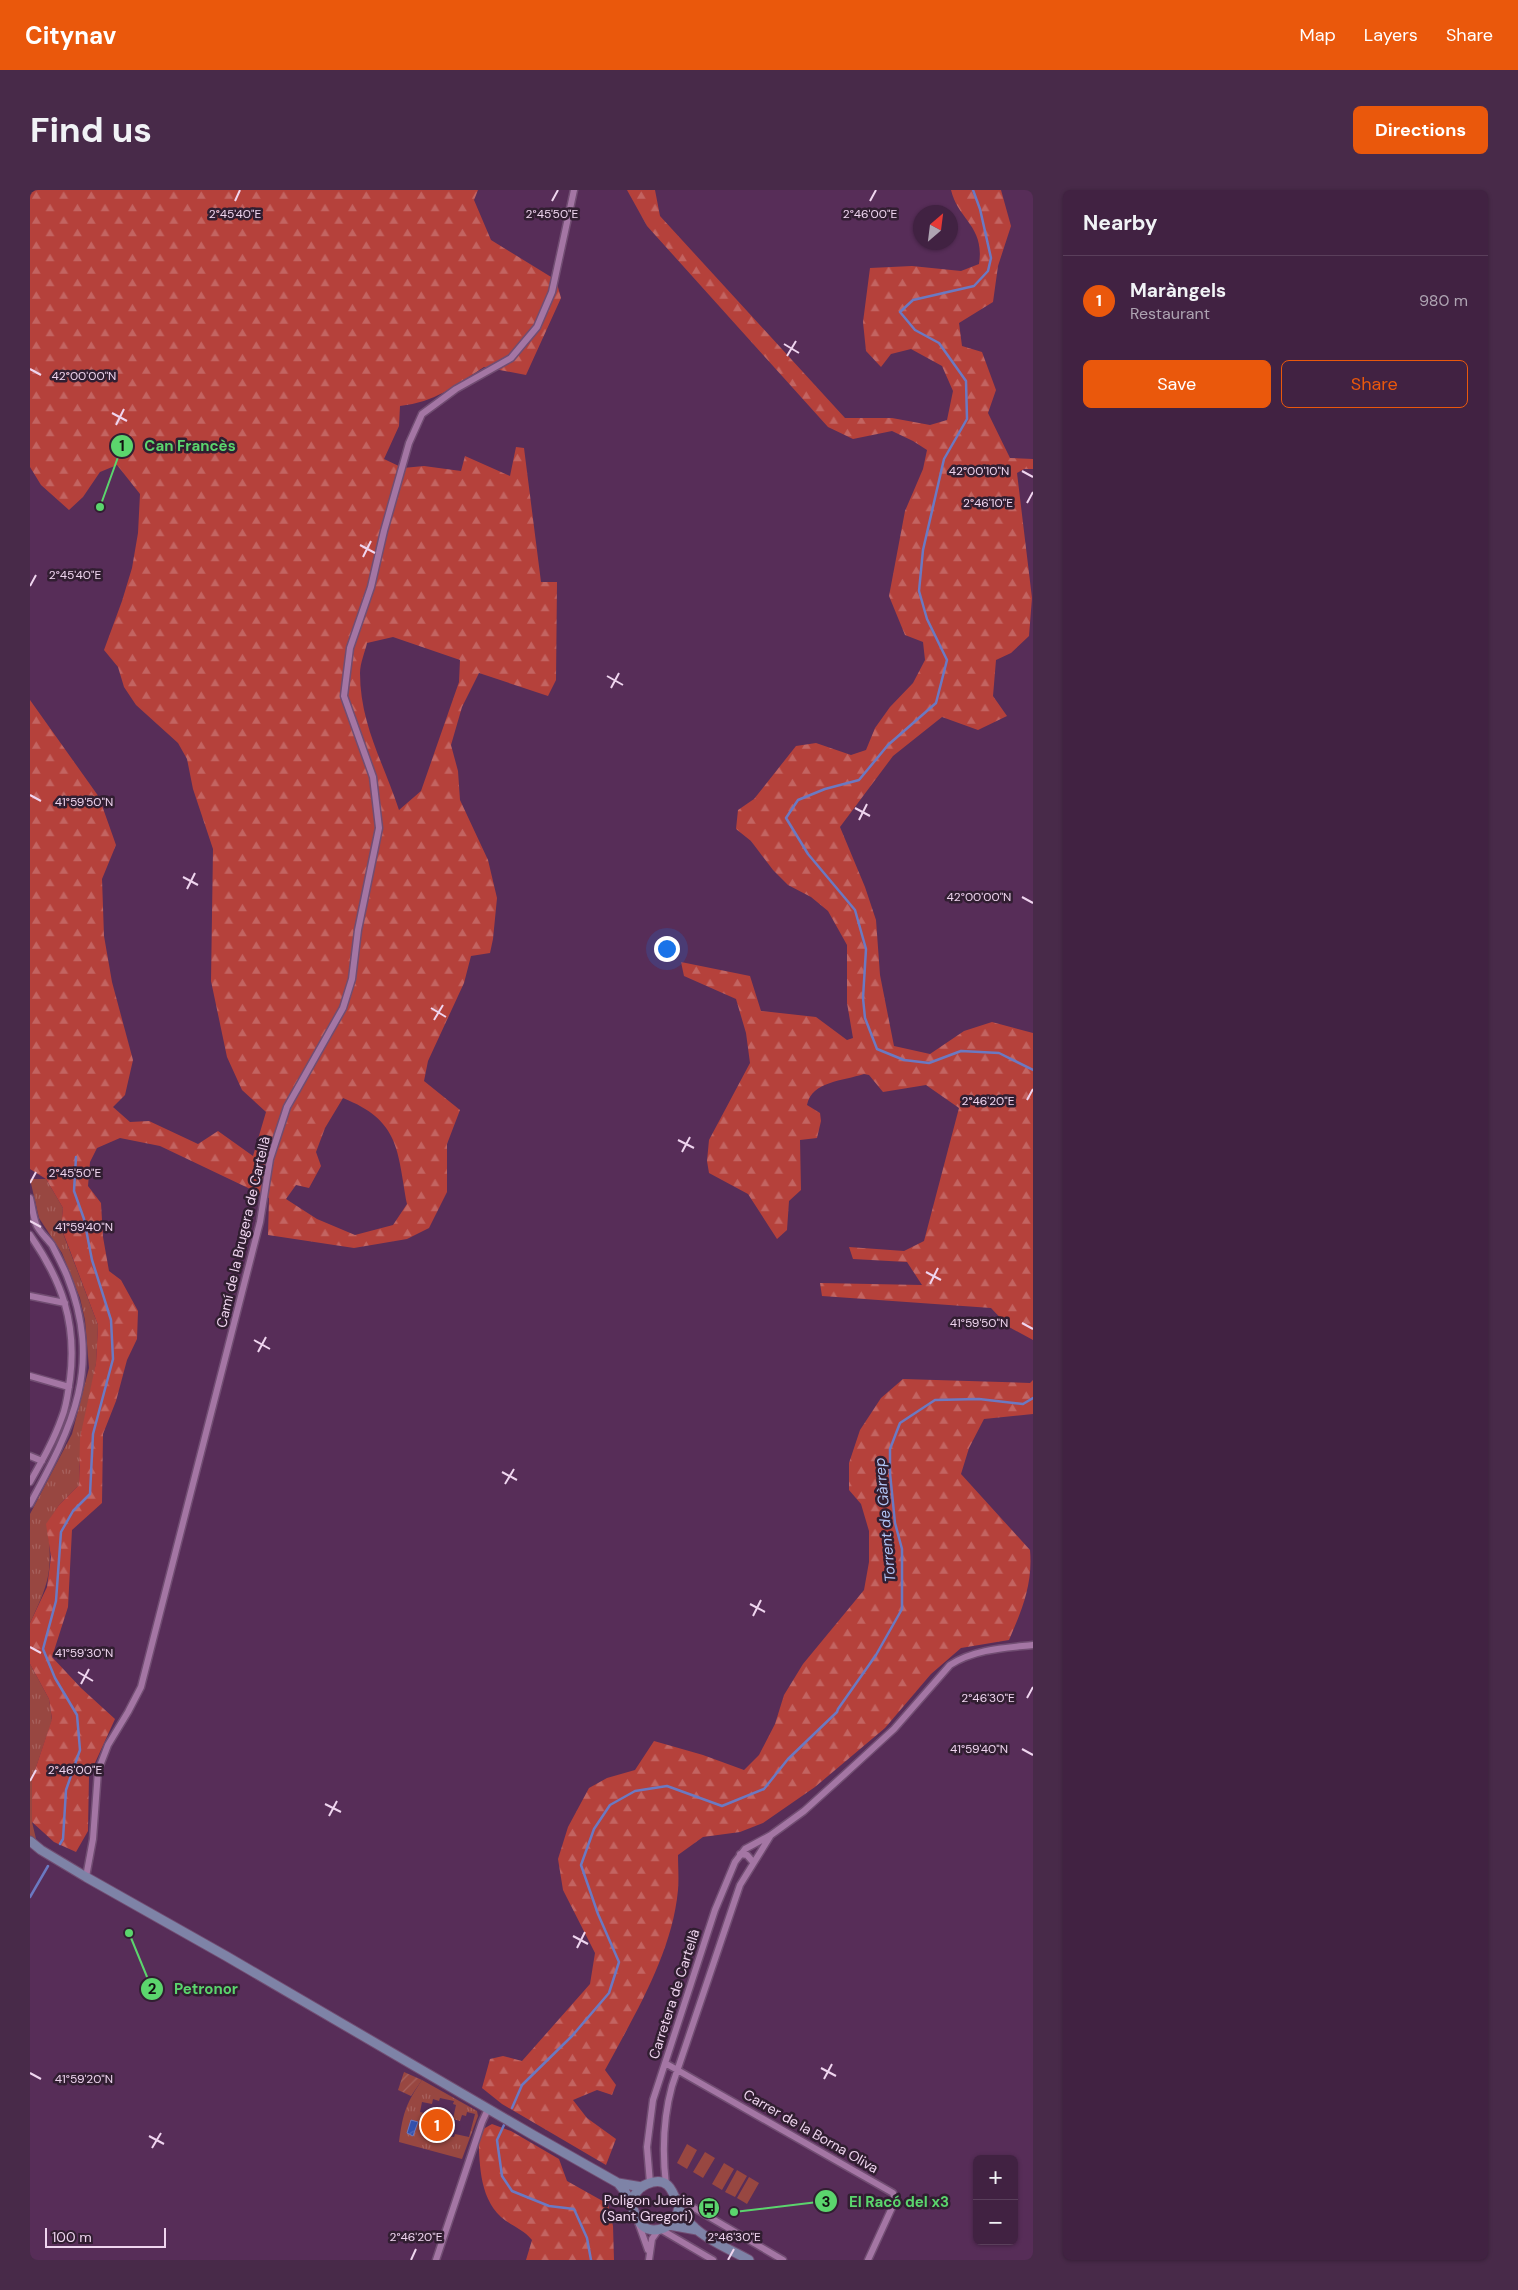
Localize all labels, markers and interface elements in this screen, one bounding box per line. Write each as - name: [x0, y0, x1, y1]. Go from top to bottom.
- text: Citynav: [25, 20, 116, 51]
- text: Map: [1300, 23, 1336, 47]
- text: Layers: [1364, 23, 1418, 47]
- text: Share: [1446, 23, 1493, 47]
- button: Directions: [1353, 106, 1488, 154]
- text: Find us: [30, 107, 152, 153]
- north arrow: [913, 205, 958, 250]
- text: 2°45'40"E: [209, 206, 261, 222]
- text: 2°45'50"E: [526, 206, 579, 222]
- text: 2°46'00"E: [843, 206, 897, 222]
- text: Nearby: [1083, 209, 1157, 237]
- text: Maràngels: [1130, 278, 1226, 303]
- text: 1: [1096, 290, 1102, 311]
- text: 980 m: [1419, 290, 1468, 311]
- text: Restaurant: [1130, 303, 1210, 324]
- button: Save: [1083, 360, 1271, 408]
- button: Share: [1281, 360, 1468, 408]
- text: 42°00'00"N: [52, 368, 116, 384]
- callout: Can Francès: [110, 431, 246, 461]
- text: 1: [119, 436, 125, 456]
- text: Can Francès: [144, 436, 236, 456]
- text: 42°00'10"N: [949, 463, 1009, 479]
- text: 2°46'10"E: [963, 495, 1013, 511]
- text: 2°45'40"E: [49, 567, 101, 583]
- text: 41°59'50"N: [55, 794, 113, 810]
- text: 42°00'00"N: [947, 889, 1011, 905]
- your location: [654, 936, 680, 962]
- text: 2°46'20"E: [961, 1093, 1015, 1109]
- street label: Camí de la Brugera de Cartellà: [212, 1135, 274, 1329]
- text: 2°45'50"E: [49, 1165, 102, 1181]
- text: 41°59'40"N: [55, 1219, 113, 1235]
- text: 41°59'50"N: [950, 1315, 1008, 1331]
- water label: Torrent de Gàrrep: [870, 1457, 900, 1583]
- text: 41°59'30"N: [55, 1645, 113, 1661]
- text: 2°46'30"E: [961, 1690, 1015, 1706]
- text: 41°59'40"N: [950, 1741, 1008, 1757]
- text: 2°46'00"E: [48, 1762, 102, 1778]
- street label: Carretera de Cartellà: [644, 1927, 704, 2061]
- callout: Petronor: [139, 1974, 248, 2004]
- text: 2: [148, 1979, 157, 1999]
- text: Petronor: [174, 1979, 238, 1999]
- text: 41°59'20"N: [55, 2071, 113, 2087]
- street label: Carrer de la Borna Oliva: [740, 2085, 882, 2177]
- pin: 1: [421, 2106, 453, 2144]
- map controls: [973, 2155, 1018, 2245]
- button: +: [973, 2155, 1018, 2200]
- callout: El Racó del x3: [814, 2186, 959, 2216]
- place label: Poligon Jueria (Sant Gregori): [602, 2191, 693, 2225]
- text: 3: [821, 2192, 831, 2212]
- text: El Racó del x3: [849, 2192, 949, 2212]
- bus stop icon: Poligon Jueria (Sant Gregori): [697, 2196, 721, 2220]
- button: −: [973, 2200, 1018, 2245]
- scale bar: [45, 2225, 166, 2248]
- text: 100 m: [52, 2228, 92, 2246]
- text: 2°46'20"E: [389, 2229, 443, 2245]
- text: 2°46'30"E: [707, 2229, 761, 2245]

